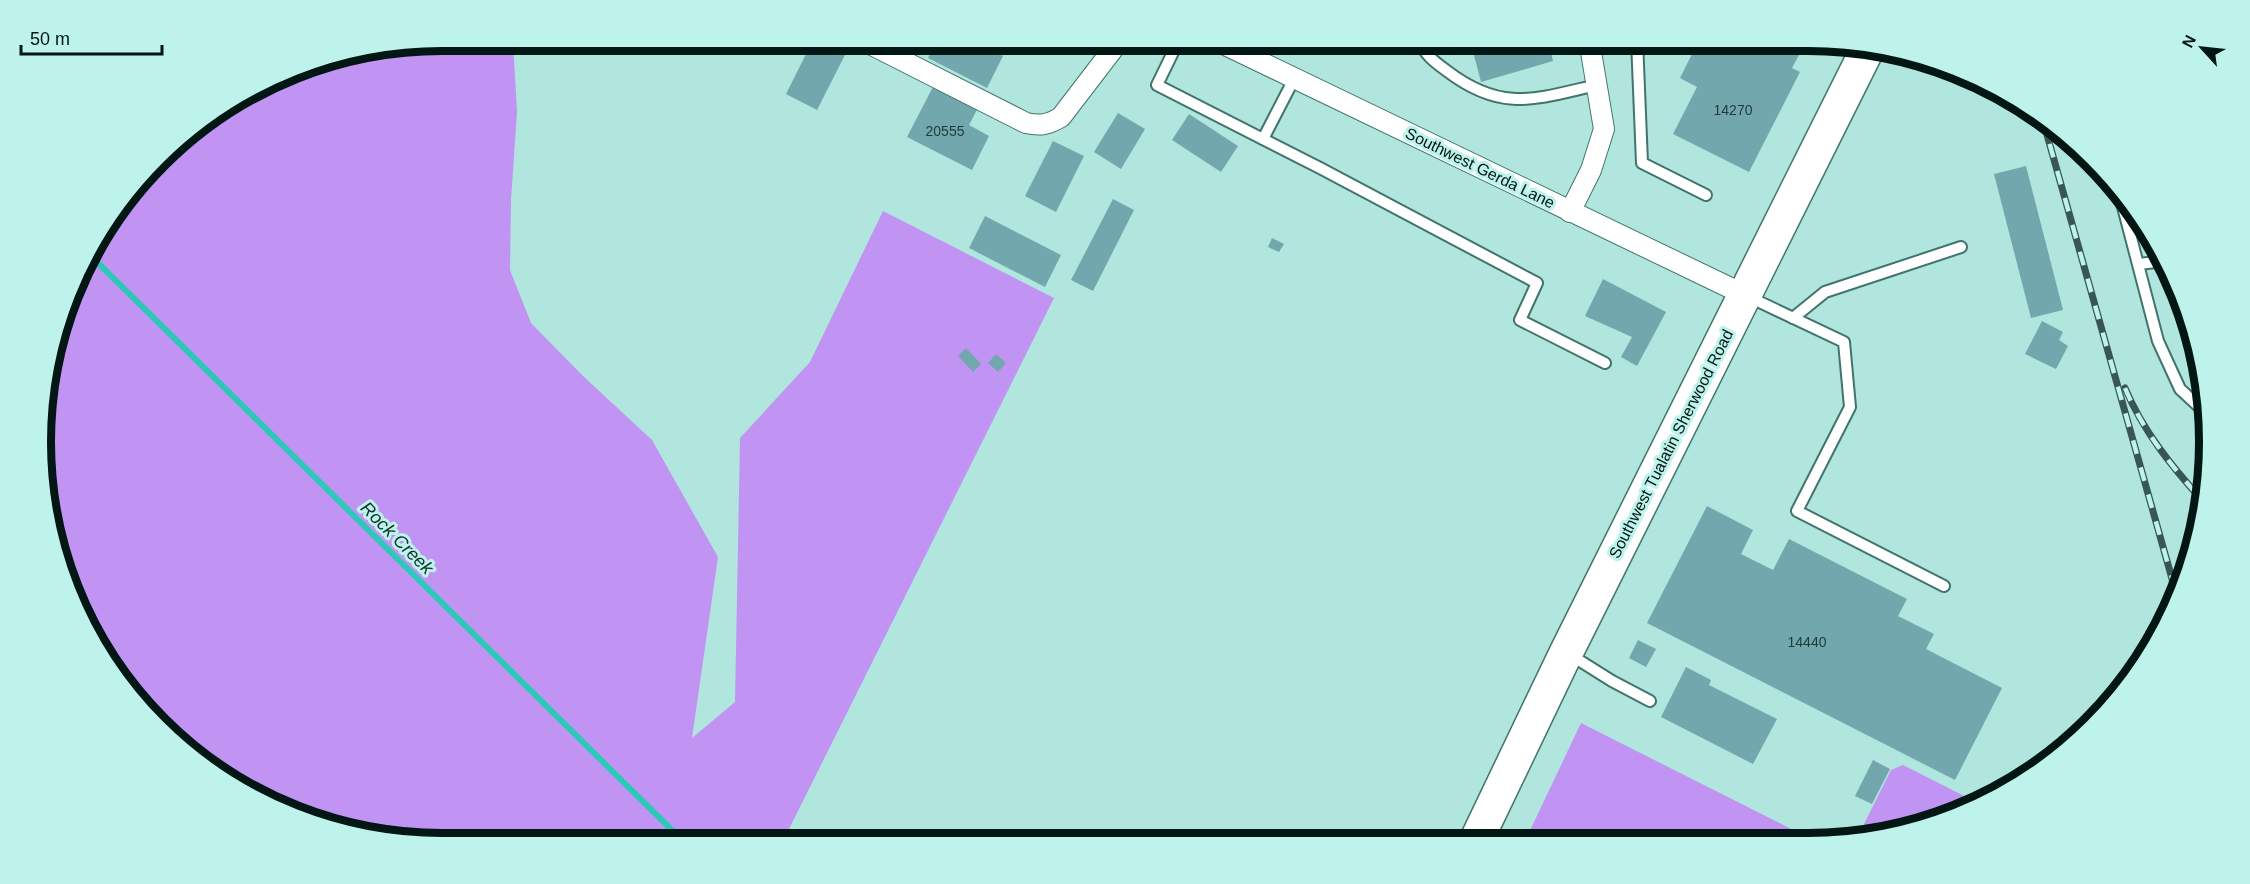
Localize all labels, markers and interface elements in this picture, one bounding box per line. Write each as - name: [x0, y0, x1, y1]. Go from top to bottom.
- scale bar: [21, 18, 162, 56]
- north arrow: [2172, 18, 2232, 78]
- text: 50 m: [30, 29, 70, 49]
- text: N: [2179, 32, 2199, 50]
- house number: 14270: [1714, 102, 1753, 118]
- house number: 20555: [926, 123, 965, 139]
- street label: Southwest Gerda Lane: [1403, 124, 1557, 212]
- street label: Southwest Tualatin Sherwood Road: [1606, 327, 1736, 561]
- water label: Rock Creek: [357, 498, 438, 579]
- house number: 14440: [1788, 634, 1827, 650]

